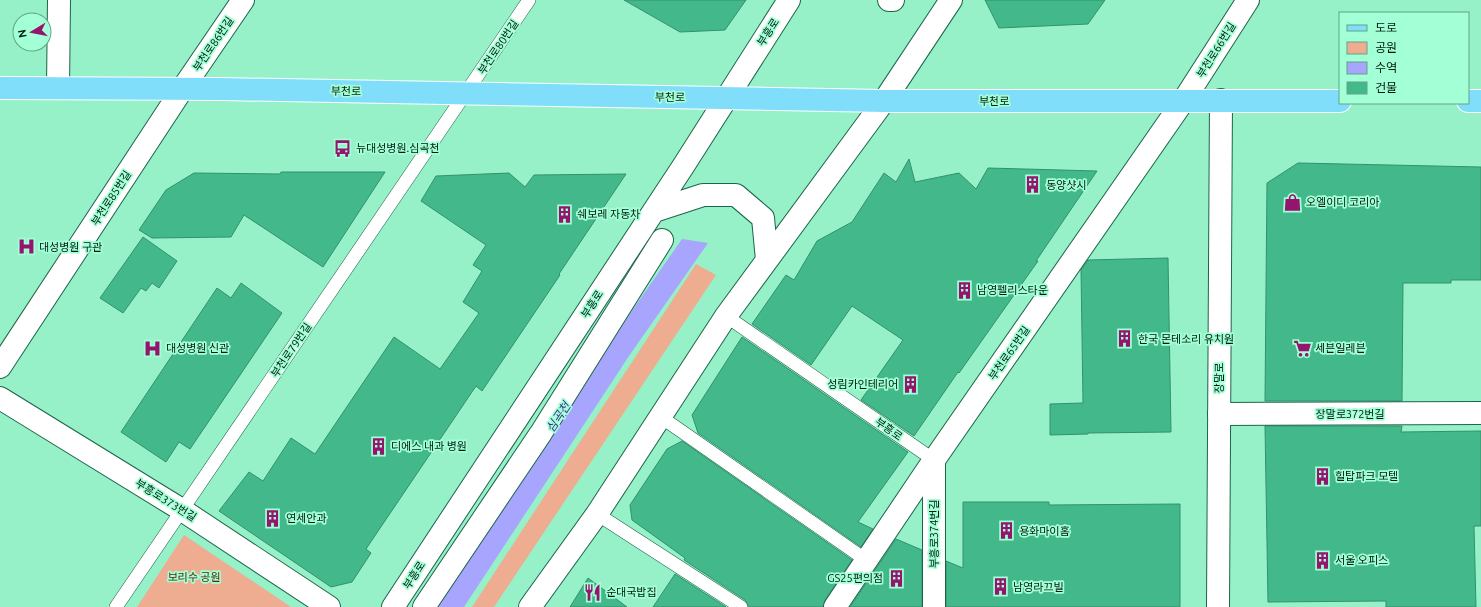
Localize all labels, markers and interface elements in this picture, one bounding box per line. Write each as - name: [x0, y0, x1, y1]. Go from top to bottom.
- north arrow: [12, 12, 52, 52]
- legend: [1339, 12, 1469, 104]
- street label: 부천로86번길: [190, 15, 236, 73]
- street label: 부흥로: [755, 16, 781, 48]
- street label: 부천로80번길: [475, 18, 521, 76]
- street label: 부천로66번길: [1194, 20, 1238, 80]
- text: 도로: [1375, 21, 1397, 34]
- text: N: [16, 29, 29, 39]
- text: 공원: [1375, 41, 1397, 54]
- text: 수역: [1375, 61, 1397, 74]
- text: 건물: [1375, 81, 1397, 94]
- street label: 부천로: [331, 85, 361, 97]
- street label: 부천로: [655, 91, 685, 103]
- street label: 부천로: [979, 95, 1009, 107]
- bus stop icon: 뉴대성병원.심곡천: [333, 138, 353, 158]
- place label: 뉴대성병원.심곡천: [356, 142, 440, 154]
- street label: 부천로85번길: [89, 168, 133, 228]
- building icon: 동양샷시: [1023, 175, 1043, 195]
- place label: 동양샷시: [1046, 179, 1086, 191]
- shop icon: 오엘이디 코리아: [1283, 192, 1303, 212]
- place label: 오엘이디 코리아: [1306, 196, 1379, 208]
- building icon: 쉐보레 자동차: [554, 204, 574, 224]
- place label: 쉐보레 자동차: [577, 208, 640, 220]
- hospital icon: 대성병원 구관: [16, 237, 36, 257]
- place label: 대성병원 구관: [39, 241, 102, 253]
- building icon: 남영펠리스타운: [954, 280, 974, 300]
- place label: 남영펠리스타운: [977, 284, 1048, 296]
- street label: 부흥로: [579, 288, 605, 320]
- street label: 부천로79번길: [268, 321, 314, 379]
- street label: 부천로65번길: [986, 324, 1032, 382]
- building icon: 한국 몬테소리 유치원: [1115, 329, 1135, 349]
- place label: 한국 몬테소리 유치원: [1138, 333, 1234, 345]
- hospital icon: 대성병원 신관: [143, 338, 163, 358]
- supermarket icon: 세븐일레븐: [1292, 338, 1312, 358]
- place label: 대성병원 신관: [166, 342, 229, 354]
- place label: 세븐일레븐: [1315, 342, 1366, 354]
- street label: 장말로: [1213, 363, 1225, 393]
- building icon: 성림카인테리어: [901, 374, 921, 394]
- place label: 성림카인테리어: [827, 378, 898, 390]
- water label: 심곡천: [543, 398, 574, 434]
- street label: 장말로372번길: [1315, 408, 1385, 420]
- street label: 부흥로: [873, 415, 905, 443]
- building icon: 디에스 내과 병원: [368, 436, 388, 456]
- place label: 디에스 내과 병원: [391, 440, 467, 452]
- building icon: 힐탑파크 모텔: [1312, 466, 1332, 486]
- place label: 힐탑파크 모텔: [1335, 470, 1398, 482]
- street label: 부흥로373번길: [133, 477, 199, 523]
- street label: 부흥로374번길: [928, 499, 940, 569]
- building icon: 연세안과: [263, 508, 283, 528]
- place label: 연세안과: [286, 512, 326, 524]
- building icon: 용화마이홈: [996, 521, 1016, 541]
- place label: 용화마이홈: [1019, 525, 1070, 537]
- building icon: 서울 오피스: [1312, 550, 1332, 570]
- place label: 서울 오피스: [1335, 554, 1388, 566]
- street label: 부흥로: [401, 559, 427, 591]
- building icon: GS25편의점: [886, 568, 906, 588]
- park label: 보리수 공원: [167, 571, 221, 583]
- place label: GS25편의점: [827, 572, 883, 584]
- building icon: 남영라끄빌: [990, 577, 1010, 597]
- place label: 남영라끄빌: [1013, 581, 1064, 593]
- restaurant icon: 순대국밥집: [583, 582, 603, 602]
- place label: 순대국밥집: [606, 586, 657, 598]

